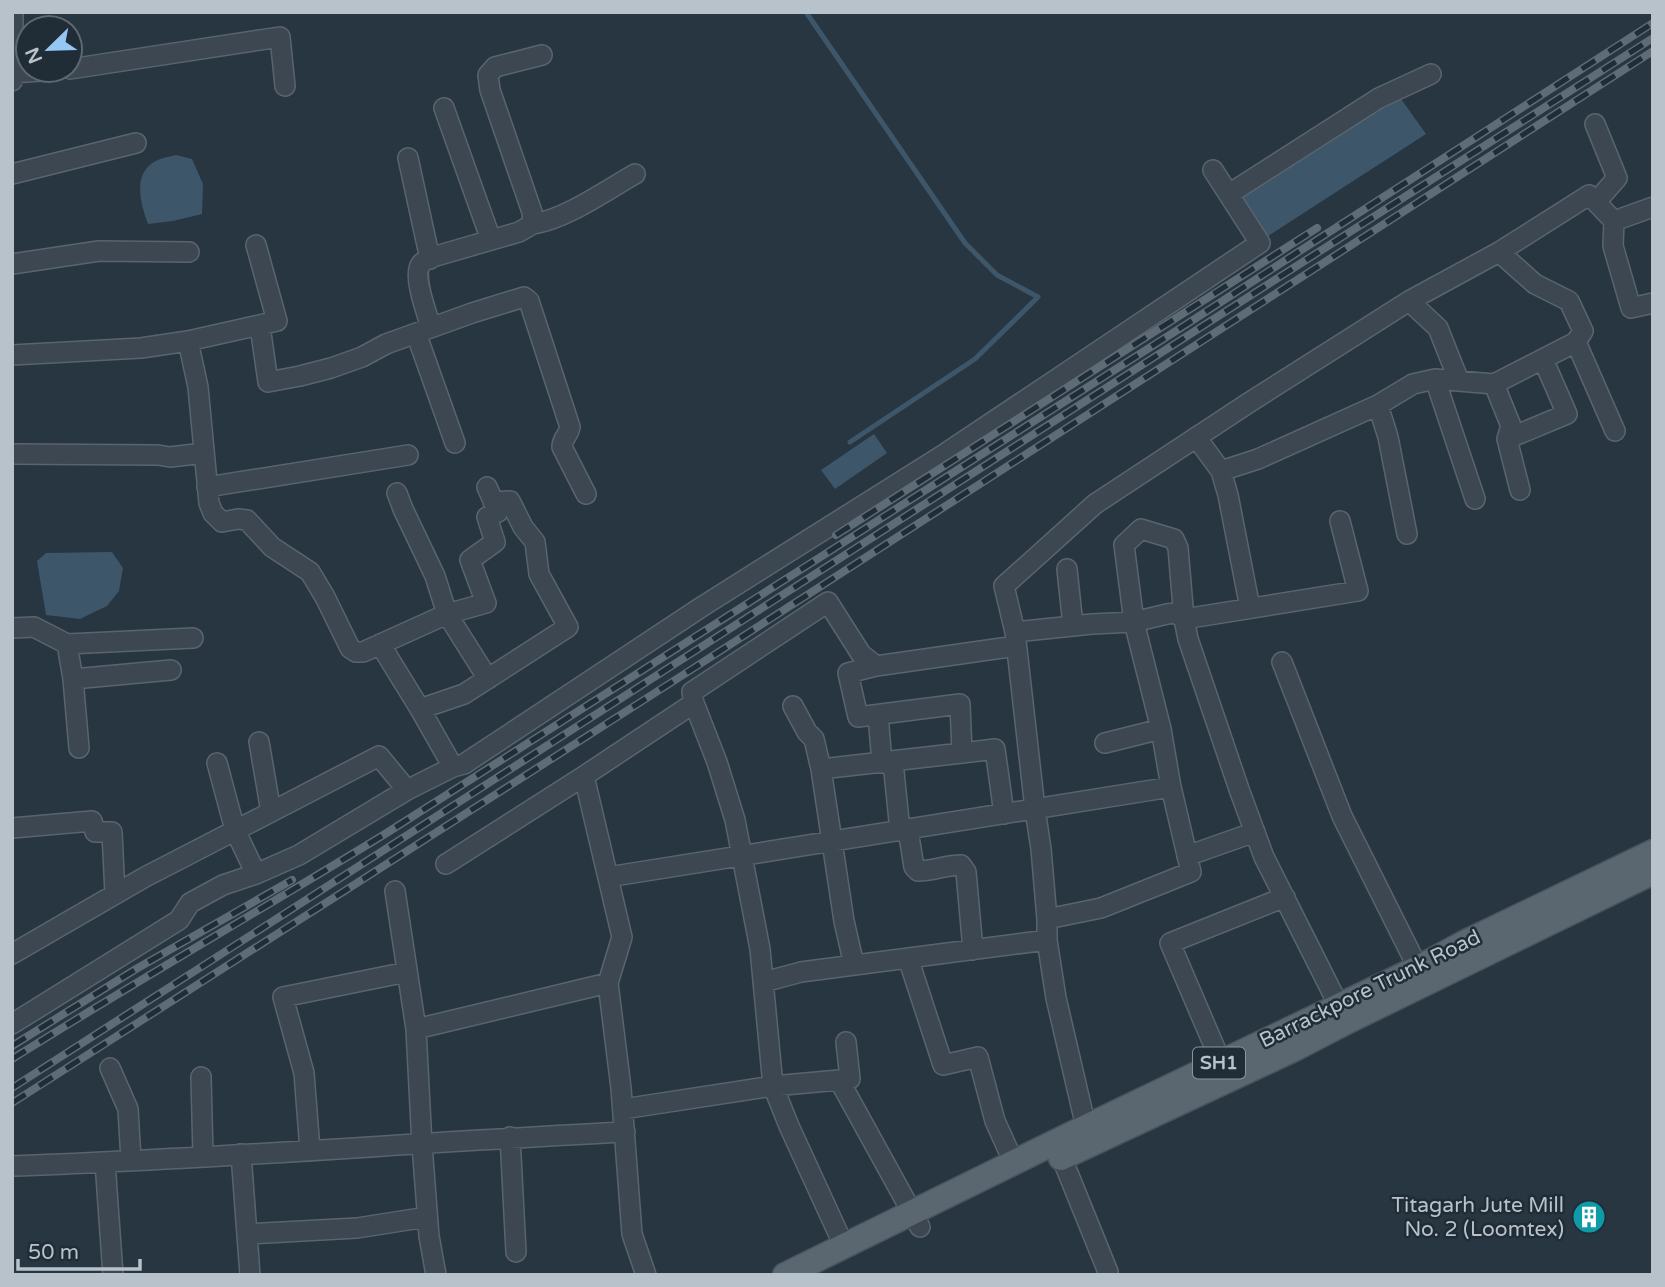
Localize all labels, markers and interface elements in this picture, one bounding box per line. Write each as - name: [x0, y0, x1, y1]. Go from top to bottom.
- north arrow: [14, 14, 84, 84]
- text: N: [21, 44, 47, 67]
- street label: Barrackpore Trunk Road: [1255, 925, 1485, 1053]
- road number: SH1: [1193, 1048, 1245, 1078]
- place label: Titagarh Jute Mill No. 2 (Loomtex): [1391, 1193, 1564, 1242]
- building icon: Titagarh Jute Mill No. 2 (Loomtex): [1570, 1198, 1608, 1236]
- scale bar: [18, 1228, 140, 1272]
- text: 50 m: [28, 1240, 79, 1265]

